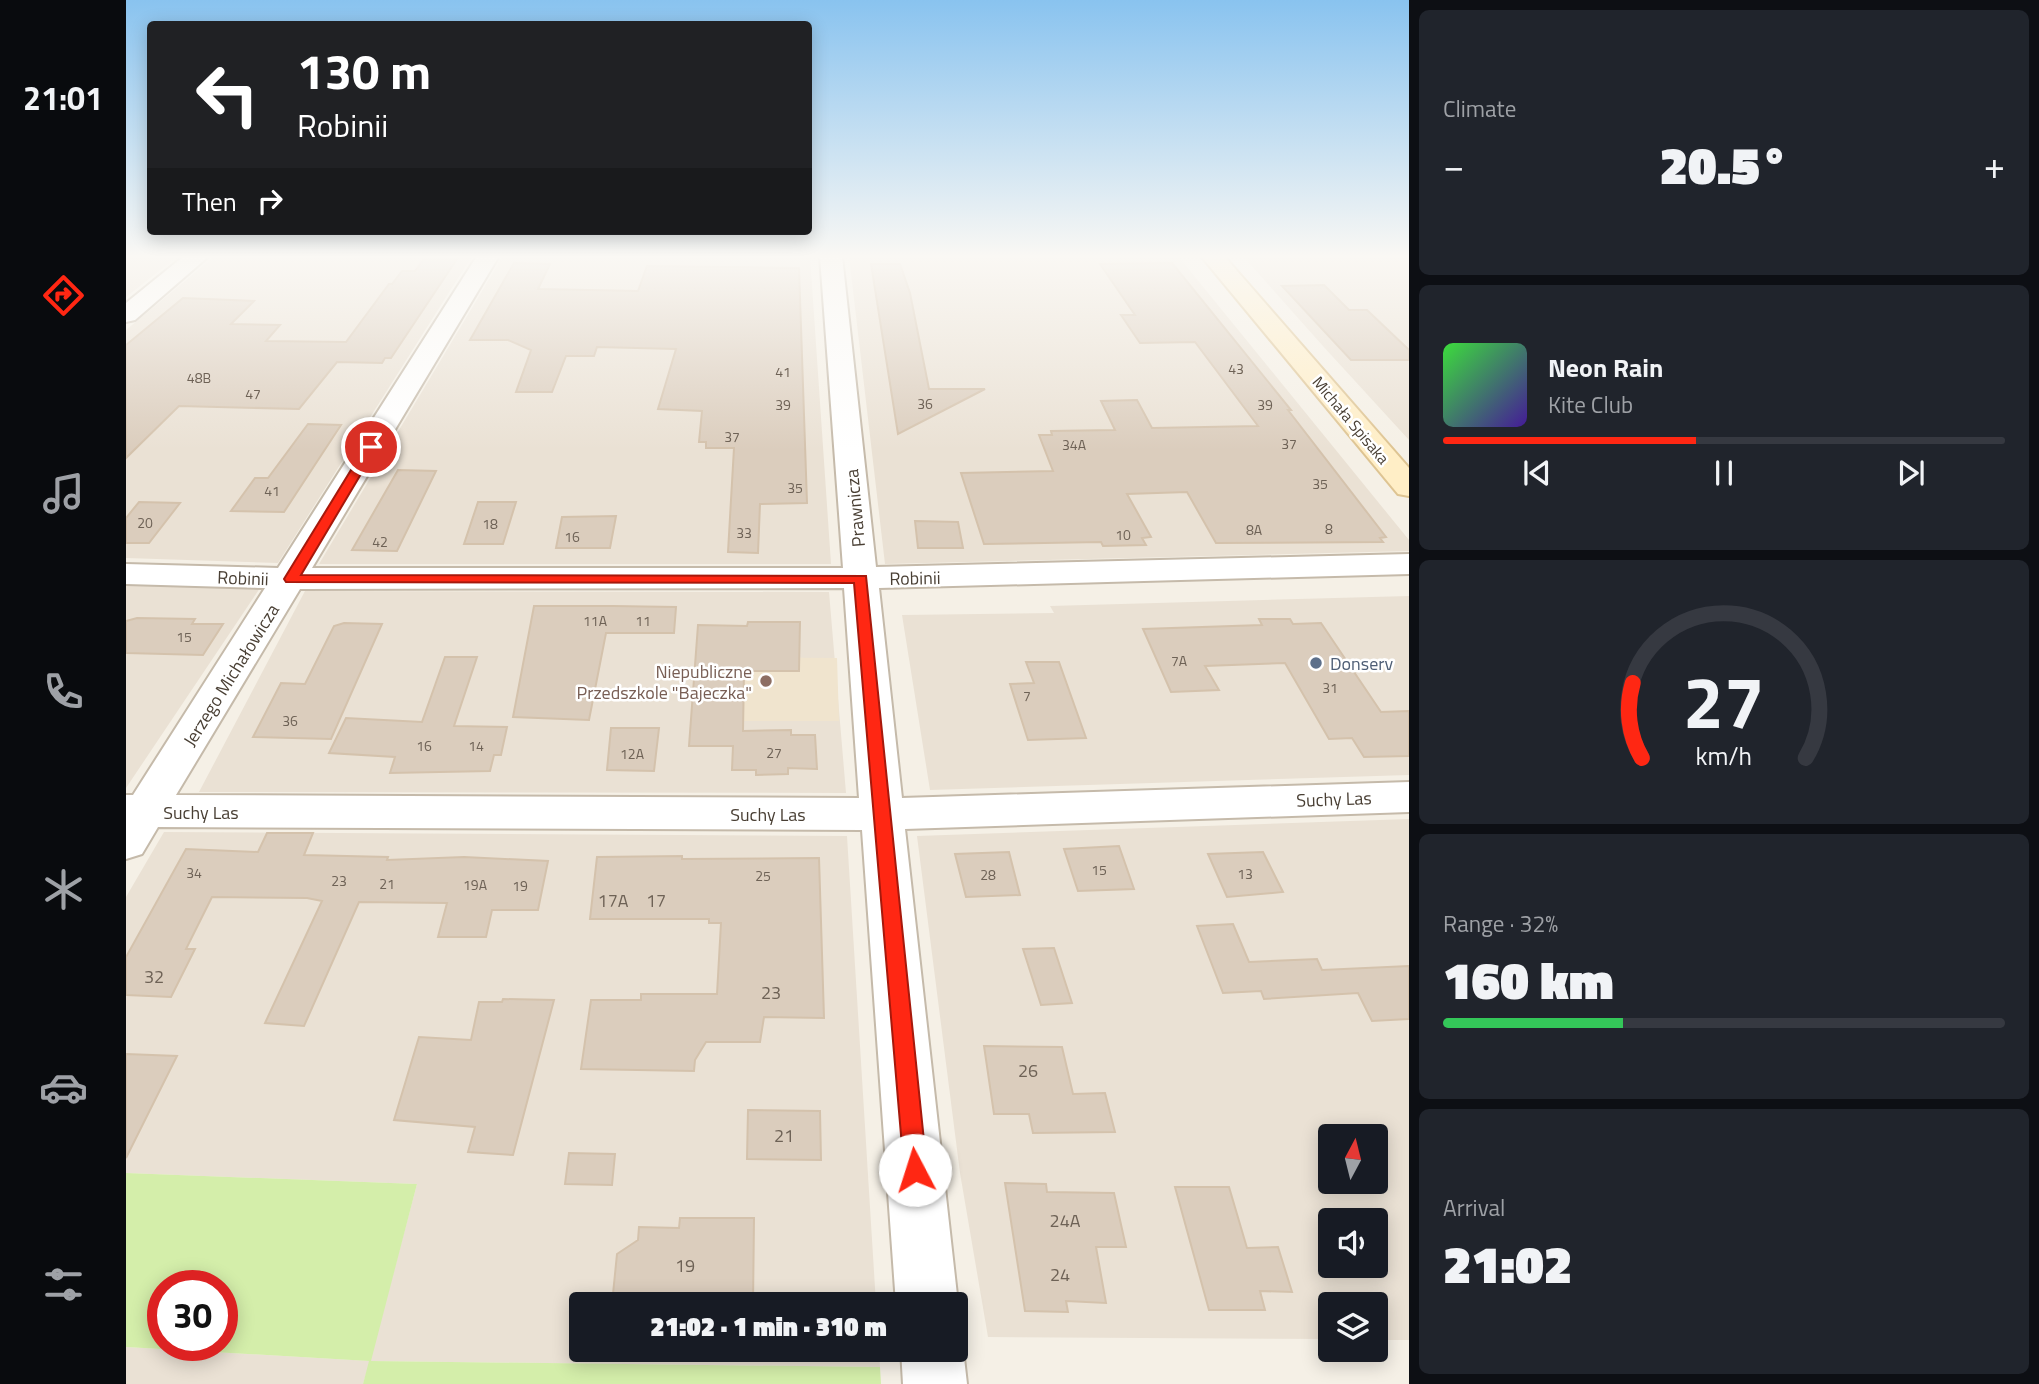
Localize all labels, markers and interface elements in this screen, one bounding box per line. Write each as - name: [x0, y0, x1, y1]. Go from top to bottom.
- text: 130 m: [297, 33, 431, 108]
- icon: left: [182, 49, 273, 140]
- text: 21:01: [23, 74, 103, 122]
- text: Climate: [1443, 91, 1516, 126]
- text: Robinii: [297, 101, 388, 149]
- text: 20.5°: [1659, 125, 1789, 204]
- text: −: [1443, 136, 1464, 194]
- text: +: [1984, 136, 2005, 194]
- text: Then: [182, 182, 237, 221]
- icon: right: [251, 182, 289, 220]
- icon: directions: [39, 271, 88, 320]
- text: Neon Rain: [1548, 348, 1663, 387]
- house number: 43: [1228, 358, 1244, 379]
- house number: 41: [775, 361, 791, 382]
- house number: 48B: [187, 367, 211, 388]
- street label: Michała Spisaka: [1307, 371, 1395, 469]
- house number: 47: [245, 383, 261, 404]
- text: Kite Club: [1548, 387, 1633, 422]
- house number: 36: [917, 393, 933, 414]
- house number: 39: [775, 394, 791, 415]
- house number: 39: [1257, 394, 1273, 415]
- pin: [341, 417, 401, 477]
- house number: 37: [724, 426, 740, 447]
- icon: arrive: [352, 428, 390, 466]
- house number: 37: [1281, 433, 1297, 454]
- house number: 34A: [1062, 434, 1087, 455]
- icon: previous: [1518, 454, 1556, 492]
- icon: pause: [1705, 454, 1743, 492]
- icon: next: [1892, 454, 1930, 492]
- street label: Prawnicza: [838, 468, 872, 548]
- icon: music: [39, 469, 88, 518]
- house number: 35: [1312, 473, 1328, 494]
- house number: 35: [787, 477, 803, 498]
- house number: 41: [264, 480, 280, 501]
- house number: 20: [137, 512, 153, 533]
- house number: 18: [482, 513, 498, 534]
- house number: 8: [1325, 518, 1333, 539]
- house number: 8A: [1246, 519, 1263, 540]
- house number: 33: [736, 522, 752, 543]
- house number: 10: [1115, 524, 1131, 545]
- house number: 16: [564, 526, 580, 547]
- house number: 42: [372, 531, 388, 552]
- street label: Robinii: [217, 564, 269, 592]
- street label: Robinii: [889, 564, 941, 592]
- street label: Jerzego Michałowicza: [176, 598, 286, 752]
- house number: 11A: [583, 610, 608, 631]
- house number: 11: [635, 610, 651, 631]
- house number: 15: [176, 626, 192, 647]
- text: 27: [1683, 646, 1765, 756]
- house number: 7A: [1171, 650, 1188, 671]
- place label: Donserv: [1330, 650, 1393, 677]
- marker: Donserv: [1308, 655, 1324, 671]
- place label: Niepubliczne Przedszkole "Bajeczka": [577, 658, 752, 706]
- icon: phone: [39, 667, 88, 716]
- marker: Niepubliczne Przedszkole "Bajeczka": [758, 673, 774, 689]
- house number: 31: [1322, 677, 1338, 698]
- house number: 7: [1023, 685, 1031, 706]
- house number: 36: [282, 710, 298, 731]
- house number: 16: [416, 735, 432, 756]
- house number: 14: [468, 735, 484, 756]
- text: km/h: [1696, 737, 1752, 775]
- house number: 27: [766, 742, 782, 763]
- house number: 12A: [620, 743, 645, 764]
- street label: Suchy Las: [1296, 784, 1372, 814]
- street label: Suchy Las: [163, 799, 239, 826]
- street label: Suchy Las: [730, 801, 806, 828]
- house number: 15: [1091, 859, 1107, 880]
- house number: 34: [186, 862, 202, 883]
- house number: 13: [1237, 863, 1253, 884]
- house number: 28: [980, 864, 996, 885]
- icon: climate: [39, 865, 88, 914]
- house number: 25: [755, 865, 771, 886]
- house number: 23: [331, 870, 347, 891]
- house number: 21: [379, 873, 395, 894]
- house number: 19A: [463, 874, 488, 895]
- house number: 19: [512, 875, 528, 896]
- house number: 17A: [598, 887, 629, 914]
- house number: 17: [646, 887, 666, 914]
- text: Range · 32%: [1443, 906, 1558, 941]
- text: 160 km: [1443, 940, 1614, 1019]
- house number: 32: [144, 963, 164, 990]
- house number: 23: [761, 979, 781, 1006]
- house number: 26: [1018, 1057, 1038, 1084]
- icon: car: [39, 1063, 88, 1112]
- house number: 21: [774, 1122, 794, 1149]
- north arrow: [1318, 1124, 1388, 1194]
- map controls: [1318, 1124, 1388, 1362]
- position arrow: [878, 1133, 952, 1207]
- text: Arrival: [1443, 1190, 1505, 1225]
- house number: 24A: [1050, 1207, 1081, 1234]
- button: sound: [1318, 1208, 1388, 1278]
- text: 21:02: [1443, 1224, 1572, 1303]
- house number: 19: [675, 1252, 695, 1279]
- icon: filters: [39, 1260, 88, 1309]
- house number: 24: [1050, 1261, 1070, 1288]
- speed limit sign: 30: [147, 1270, 238, 1361]
- button: layers: [1318, 1292, 1388, 1362]
- text: 21:02 · 1 min · 310 m: [650, 1307, 887, 1346]

